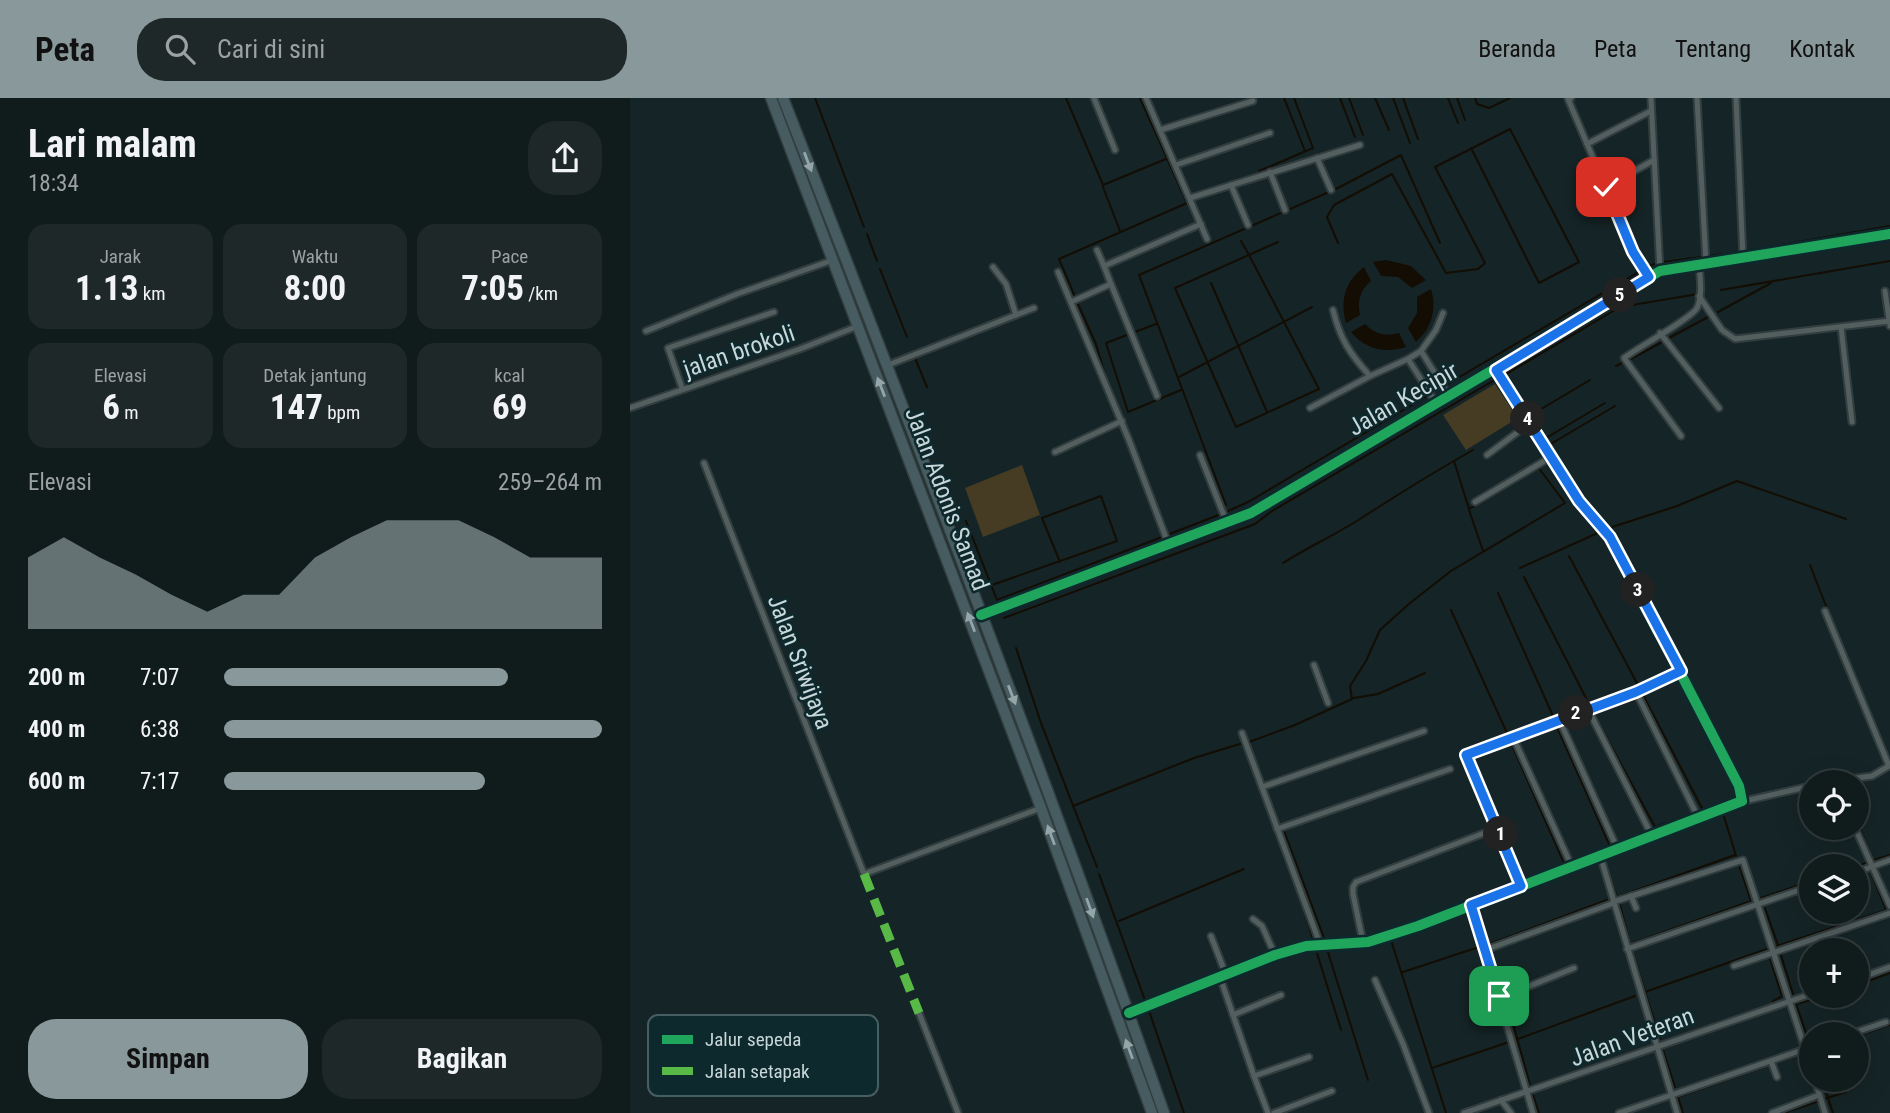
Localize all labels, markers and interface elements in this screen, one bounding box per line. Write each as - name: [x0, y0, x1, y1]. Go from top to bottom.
- search box: [137, 18, 627, 81]
- text: Peta: [35, 30, 95, 69]
- icon: search: [161, 30, 199, 68]
- text: Cari di sini: [217, 34, 325, 64]
- text: Beranda: [1478, 35, 1556, 63]
- text: Peta: [1594, 35, 1637, 63]
- text: Tentang: [1675, 35, 1751, 63]
- text: Kontak: [1789, 35, 1855, 63]
- button: share: [528, 121, 602, 195]
- text: Lari malam: [28, 122, 197, 166]
- one-way arrow: [803, 151, 814, 172]
- pin: [1576, 157, 1636, 217]
- icon: check: [1587, 168, 1625, 206]
- text: 18:34: [28, 170, 79, 197]
- text: Jarak: [100, 245, 141, 268]
- text: Waktu: [292, 245, 338, 268]
- text: Pace: [491, 245, 528, 268]
- text: 1.13: [75, 268, 138, 309]
- text: 8:00: [284, 268, 346, 309]
- text: 7:05: [461, 268, 524, 309]
- pin: 5: [1602, 278, 1637, 312]
- text: km: [138, 282, 166, 305]
- text: /km: [524, 282, 558, 305]
- text: 5: [1615, 283, 1624, 306]
- street label: jalan brokoli: [679, 319, 798, 383]
- street label: Jalan Kecipir: [1343, 356, 1463, 442]
- text: Elevasi: [94, 364, 147, 387]
- text: Detak jantung: [263, 364, 367, 387]
- text: kcal: [494, 364, 525, 387]
- one-way arrow: [876, 376, 887, 397]
- text: 6: [102, 387, 120, 428]
- text: 147: [270, 387, 323, 428]
- text: 69: [492, 387, 527, 428]
- text: m: [120, 401, 139, 424]
- text: bpm: [323, 401, 360, 424]
- pin: 4: [1510, 402, 1546, 436]
- street label: Jalan Adonis Samad: [899, 403, 995, 595]
- text: 4: [1523, 407, 1532, 430]
- text: Elevasi: [28, 469, 92, 496]
- text: 259–264 m: [498, 469, 602, 496]
- pin: 3: [1620, 573, 1656, 608]
- text: 3: [1633, 578, 1642, 601]
- street label: Jalan Sriwijaya: [762, 591, 838, 733]
- one-way arrow: [965, 612, 976, 633]
- text: 200 m: [28, 664, 85, 691]
- text: 7:07: [140, 664, 179, 691]
- one-way arrow: [1006, 684, 1017, 705]
- pin: 2: [1558, 696, 1594, 730]
- text: 2: [1571, 701, 1580, 724]
- text: 400 m: [28, 716, 85, 743]
- text: 6:38: [140, 716, 179, 743]
- text: 600 m: [28, 768, 85, 795]
- text: 7:17: [140, 768, 179, 795]
- map controls: [1799, 770, 1869, 1092]
- button: locate: [1799, 770, 1869, 840]
- pin: 1: [1484, 816, 1518, 852]
- text: 1: [1496, 822, 1505, 845]
- one-way arrow: [1045, 825, 1056, 846]
- button: layers: [1799, 854, 1869, 924]
- one-way arrow: [1085, 897, 1096, 918]
- button: +: [1799, 938, 1869, 1008]
- pin: [1469, 966, 1529, 1026]
- icon: arrive: [1480, 977, 1518, 1015]
- street label: Jalan Veteran: [1566, 1002, 1698, 1072]
- legend: [648, 1015, 878, 1096]
- button: Simpan: [28, 1019, 308, 1099]
- button: Bagikan: [322, 1019, 602, 1099]
- button: −: [1799, 1022, 1869, 1092]
- text: Jalur sepeda: [705, 1028, 801, 1051]
- one-way arrow: [1123, 1038, 1134, 1059]
- text: Jalan setapak: [705, 1060, 810, 1083]

